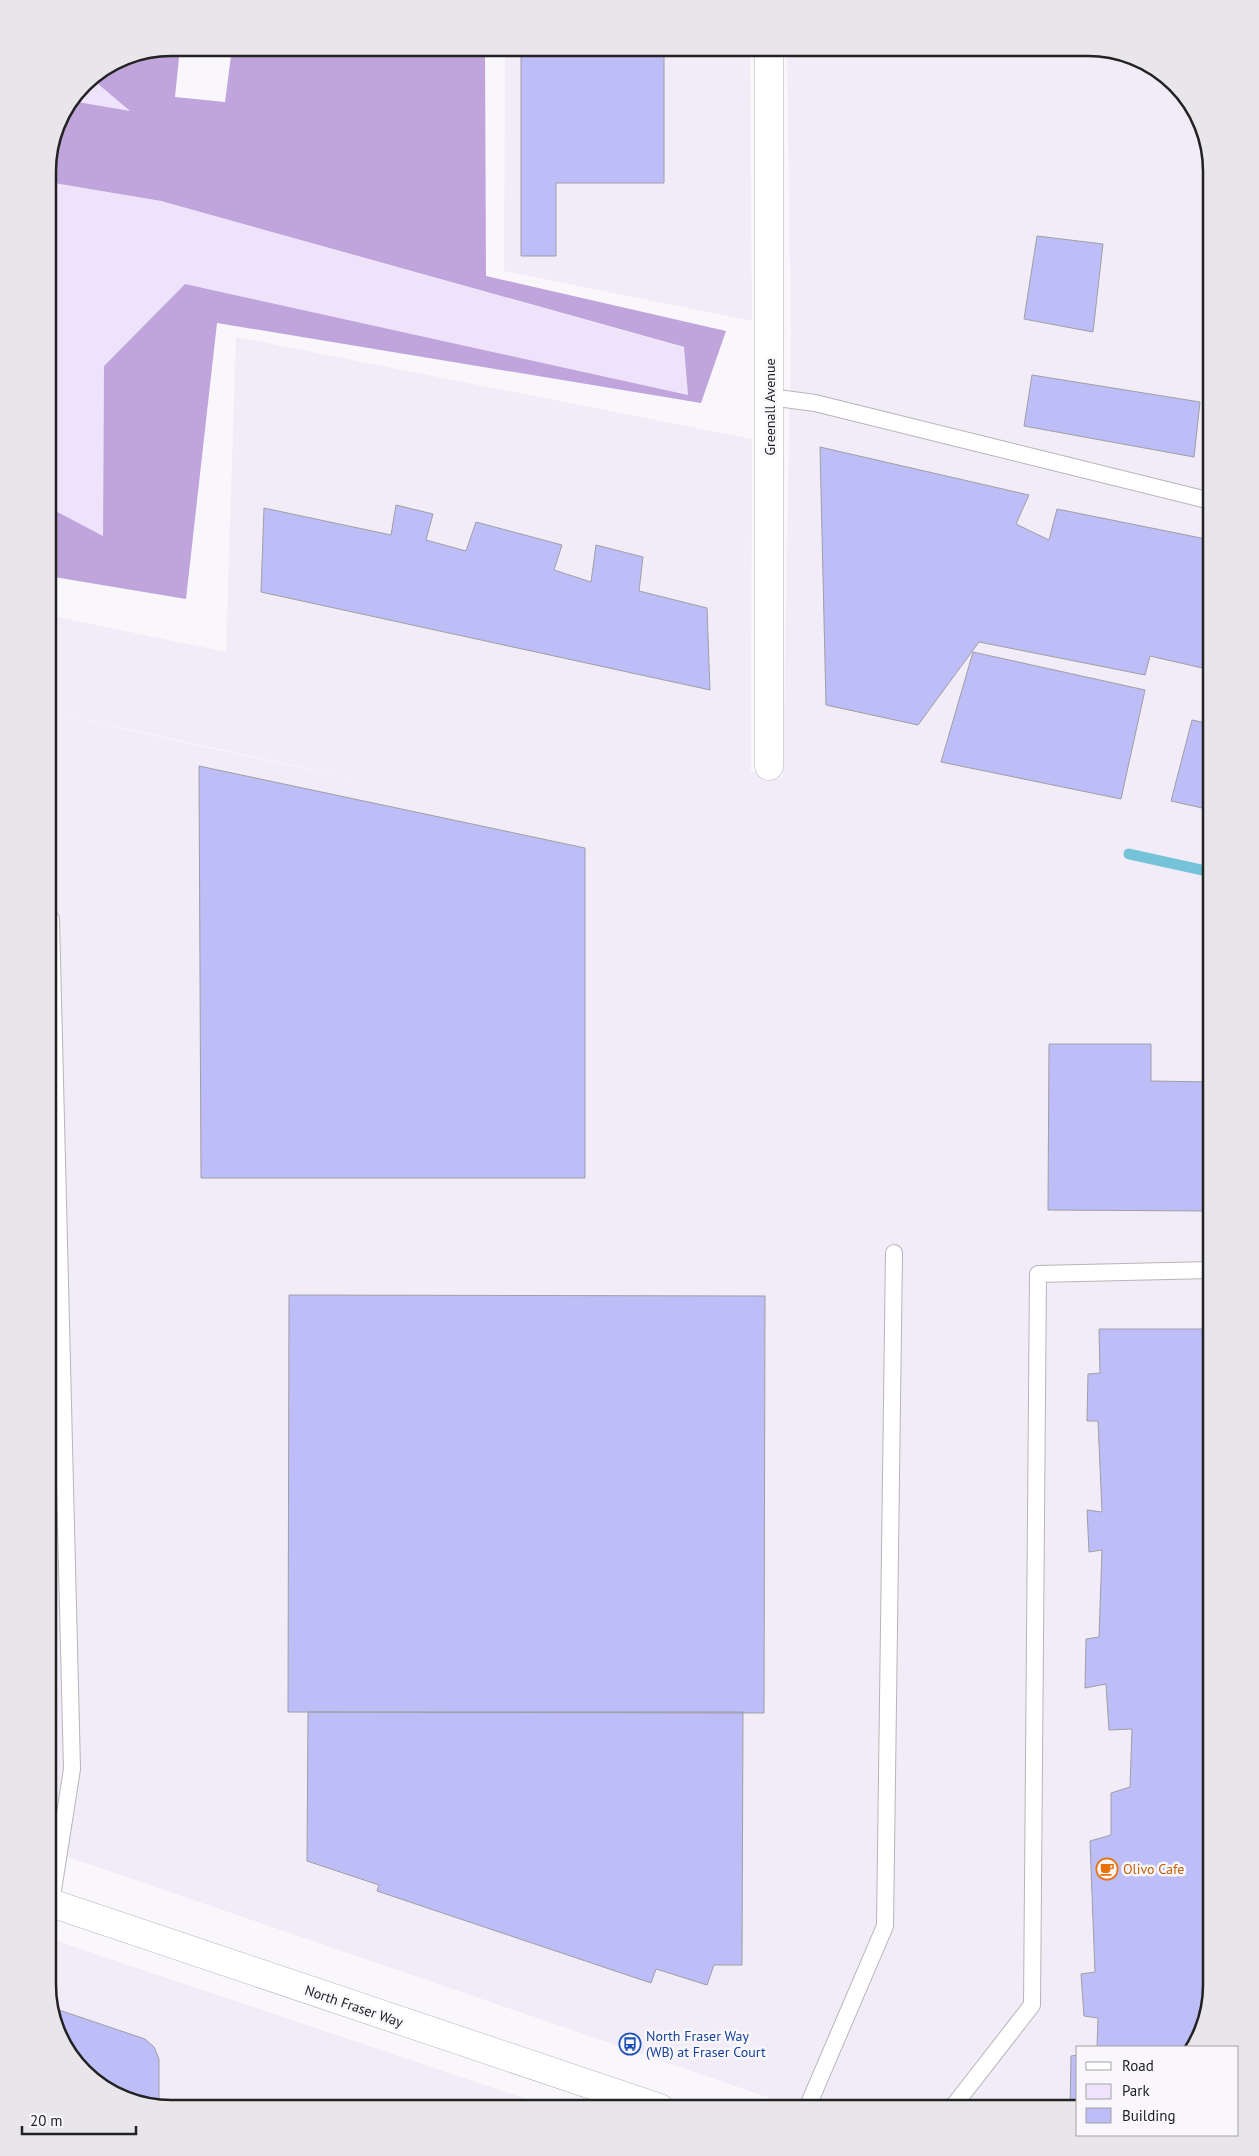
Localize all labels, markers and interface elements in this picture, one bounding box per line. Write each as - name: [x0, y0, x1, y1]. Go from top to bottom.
- street label: Greenall Avenue: [761, 358, 779, 456]
- cafe icon: Olivo Cafe: [1095, 1857, 1119, 1881]
- place label: Olivo Cafe: [1123, 1860, 1184, 1878]
- street label: North Fraser Way: [302, 1981, 406, 2031]
- place label: North Fraser Way (WB) at Fraser Court: [646, 2027, 766, 2061]
- bus stop icon: North Fraser Way (WB) at Fraser Court: [618, 2032, 642, 2056]
- legend: [1076, 2046, 1239, 2136]
- text: Road: [1122, 2056, 1154, 2075]
- text: Park: [1122, 2081, 1150, 2100]
- scale bar: [22, 2104, 136, 2136]
- text: Building: [1122, 2106, 1176, 2125]
- text: 20 m: [30, 2111, 63, 2130]

